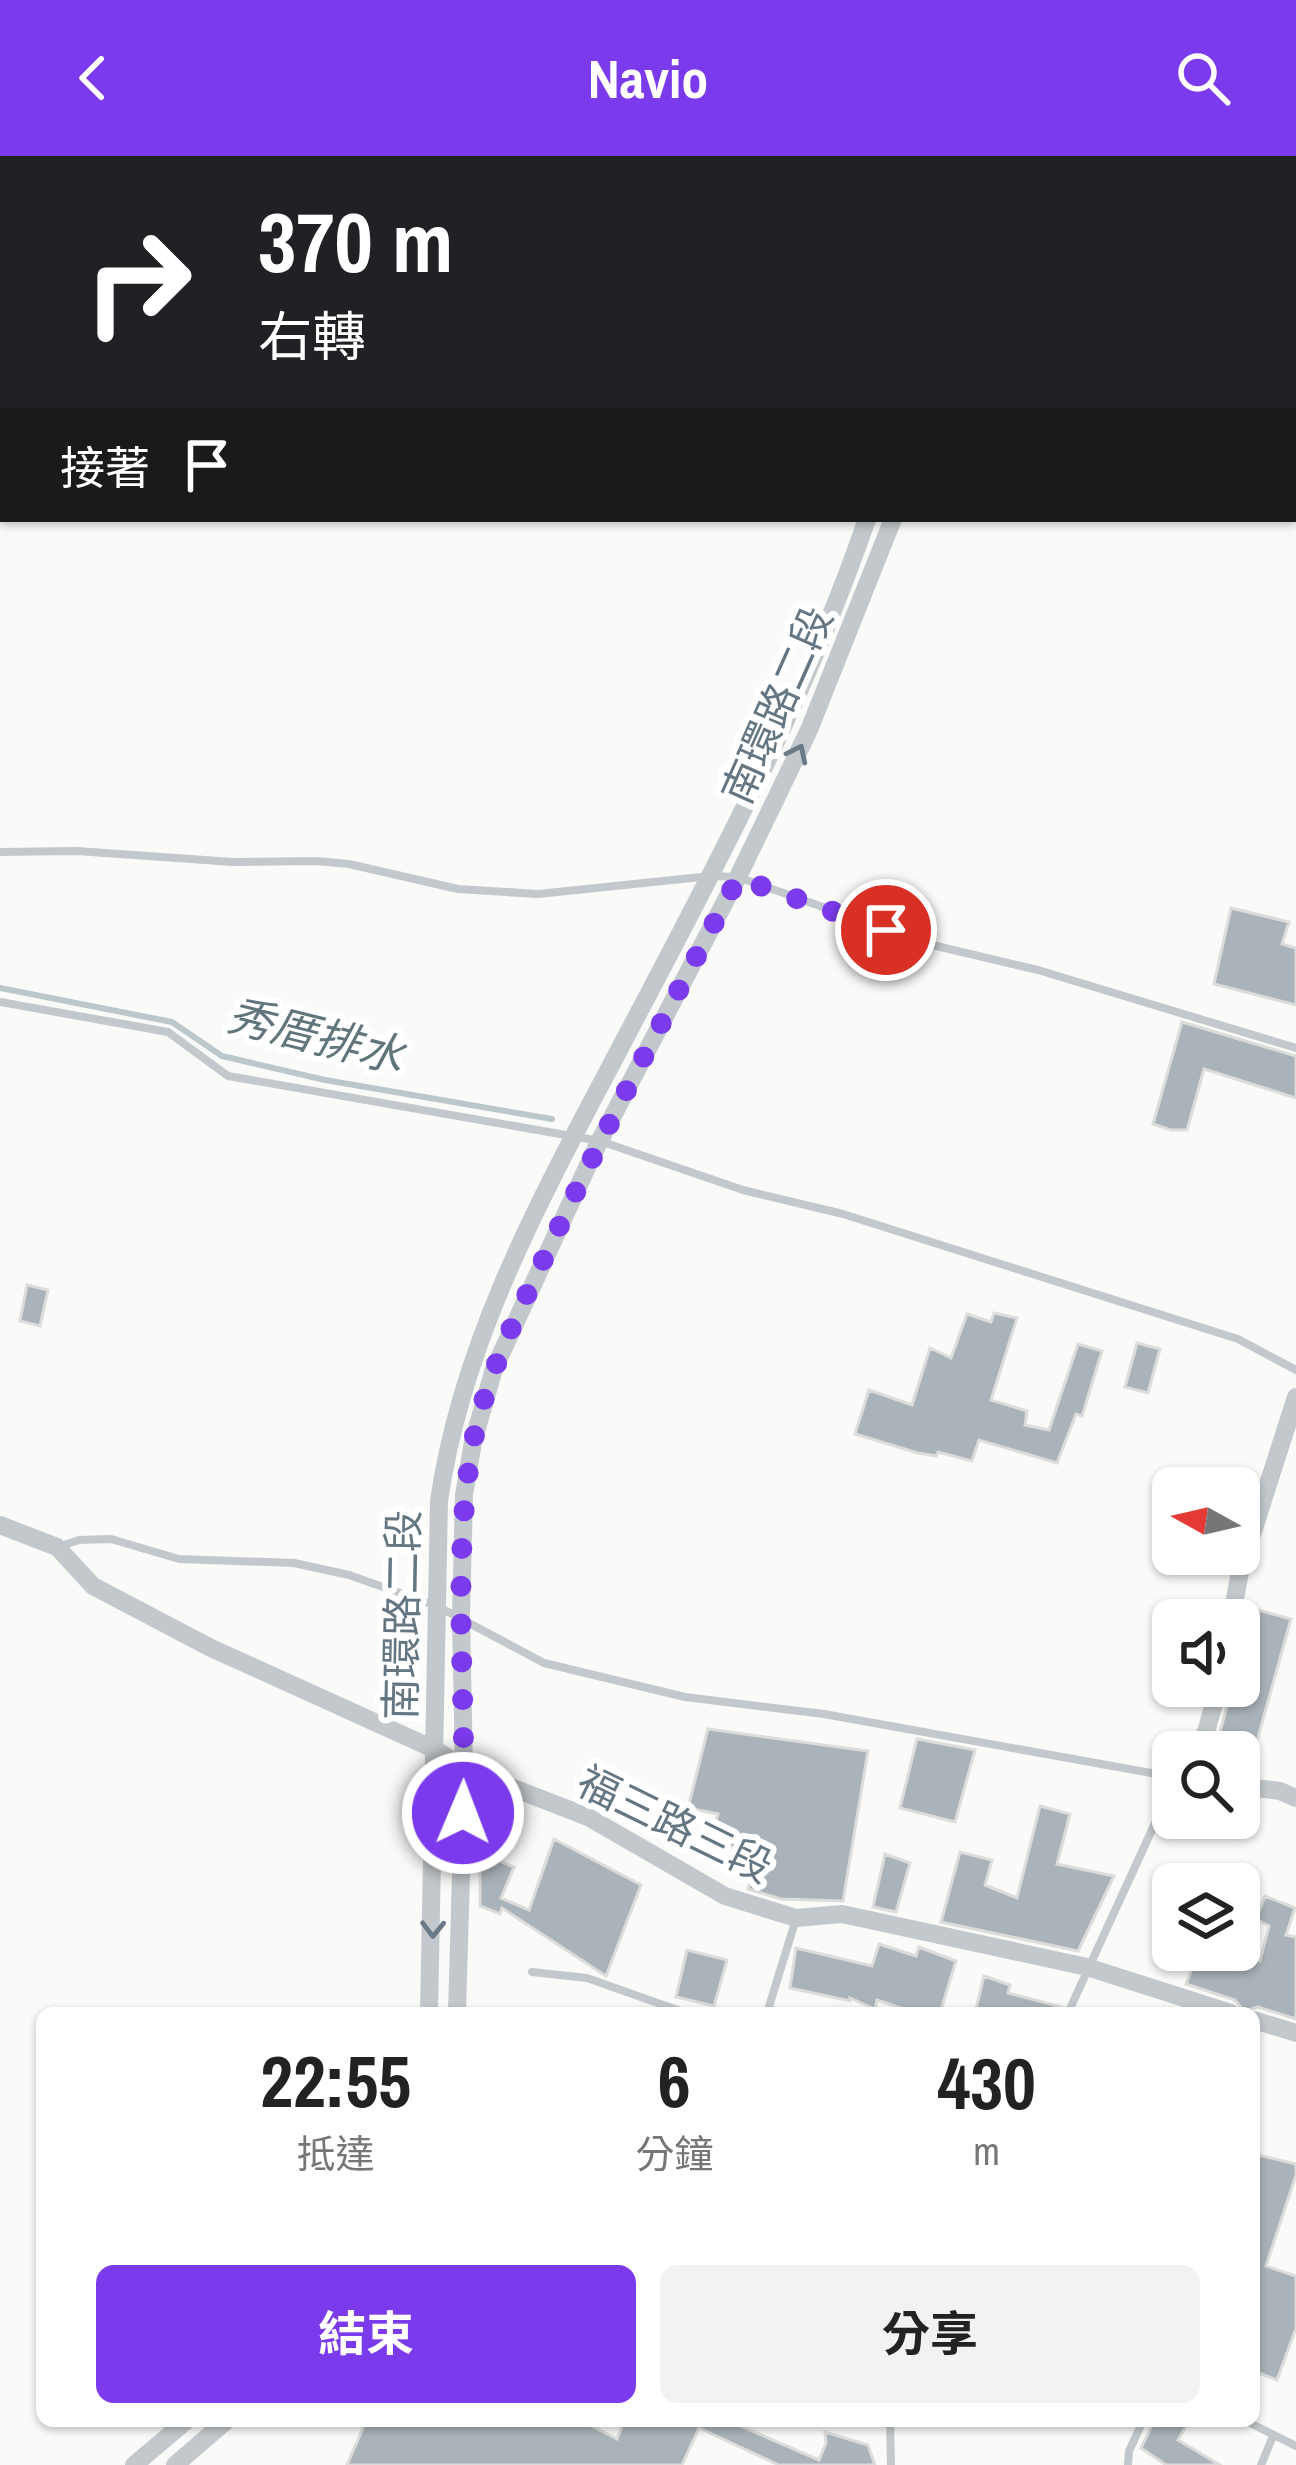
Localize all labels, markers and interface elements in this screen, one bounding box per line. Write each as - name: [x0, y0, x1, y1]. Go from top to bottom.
- text: Navio: [588, 42, 708, 115]
- icon: back: [60, 45, 126, 111]
- icon: search: [1170, 45, 1236, 111]
- text: 370 m: [258, 185, 453, 298]
- icon: right: [60, 204, 216, 360]
- text: 右轉: [258, 300, 366, 373]
- icon: arrive: [174, 432, 240, 498]
- text: 接著: [60, 437, 150, 498]
- street label: 南環路二段: [709, 598, 845, 812]
- one-way arrow: [784, 744, 807, 765]
- pin: [835, 879, 937, 981]
- icon: arrive: [853, 897, 919, 963]
- water label: 秀厝排水: [221, 984, 413, 1087]
- north arrow: [1152, 1467, 1260, 1575]
- map controls: [1152, 1467, 1260, 1971]
- street label: 南環路二段: [372, 1510, 432, 1720]
- button: sound: [1152, 1599, 1260, 1707]
- button: search: [1152, 1731, 1260, 1839]
- position arrow: [400, 1750, 526, 1876]
- street label: 福三路三段: [568, 1753, 782, 1895]
- button: layers: [1152, 1863, 1260, 1971]
- one-way arrow: [420, 1920, 446, 1939]
- text: 22:55: [260, 2032, 411, 2129]
- text: 6: [658, 2032, 691, 2129]
- text: 430: [937, 2034, 1036, 2131]
- text: m: [973, 2125, 1000, 2177]
- text: 抵達: [297, 2128, 375, 2180]
- text: 分鐘: [635, 2128, 713, 2180]
- button: 結束: [96, 2265, 636, 2403]
- button: 分享: [660, 2265, 1200, 2403]

